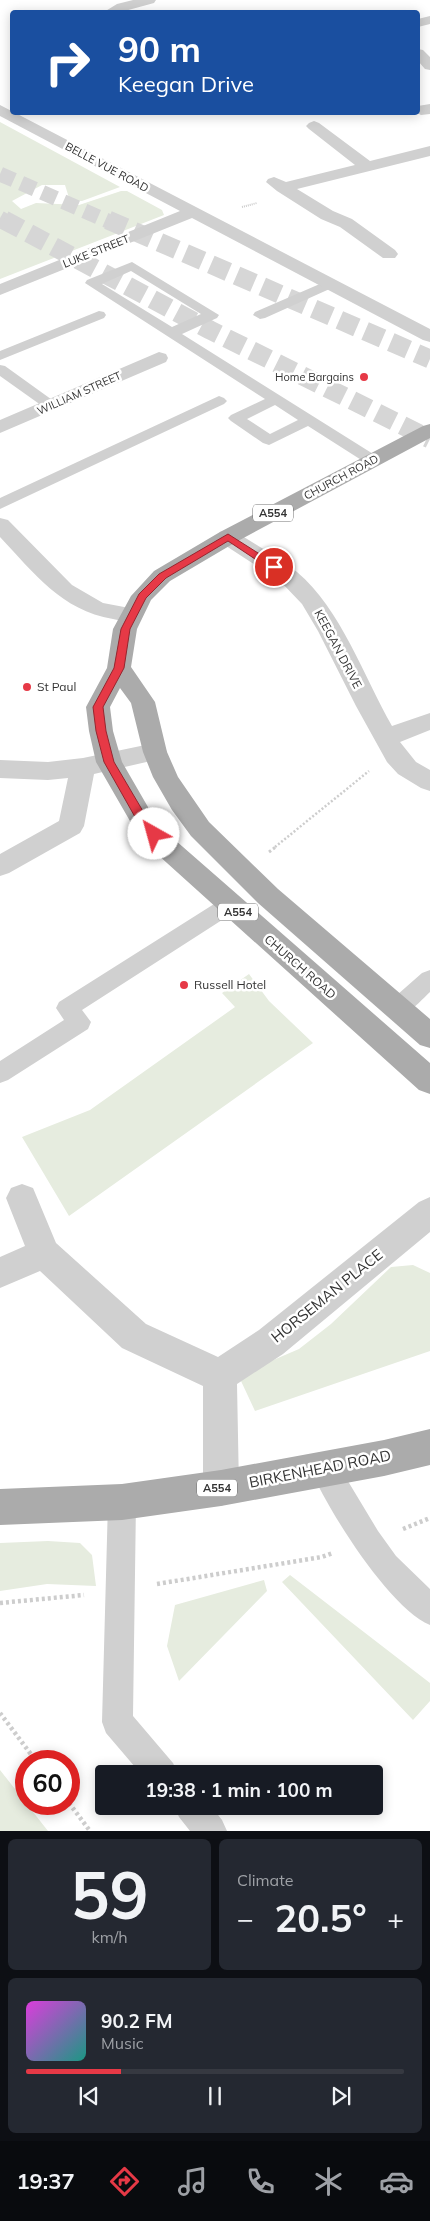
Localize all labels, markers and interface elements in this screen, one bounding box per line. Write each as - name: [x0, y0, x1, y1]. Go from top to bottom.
- text: 90 m: [118, 27, 201, 71]
- icon: right: [35, 30, 100, 95]
- text: Keegan Drive: [118, 70, 254, 98]
- street label: BELLE VUE ROAD: [63, 139, 151, 195]
- street label: LUKE STREET: [61, 231, 132, 271]
- street label: WILLIAM STREET: [35, 368, 124, 418]
- place label: Home Bargains: [275, 370, 354, 384]
- marker: Home Bargains: [358, 371, 370, 383]
- street label: CHURCH ROAD: [301, 451, 381, 503]
- road number: A554: [253, 504, 293, 522]
- pin: [253, 546, 295, 588]
- icon: arrive: [260, 553, 288, 581]
- street label: KEEGAN DRIVE: [311, 607, 366, 691]
- place label: St Paul: [37, 679, 76, 694]
- marker: St Paul: [21, 681, 33, 693]
- position arrow: [127, 807, 179, 859]
- road number: A554: [218, 904, 258, 920]
- street label: CHURCH ROAD: [261, 931, 339, 1002]
- place label: Russell Hotel: [194, 977, 266, 992]
- marker: Russell Hotel: [178, 979, 190, 991]
- street label: HORSEMAN PLACE: [267, 1245, 386, 1346]
- street label: BIRKENHEAD ROAD: [247, 1445, 392, 1492]
- road number: A554: [197, 1480, 237, 1496]
- speed limit sign: 60: [15, 1750, 80, 1815]
- text: 19:38 · 1 min · 100 m: [145, 1778, 333, 1802]
- text: 59: [70, 1854, 149, 1935]
- text: Climate: [237, 1870, 293, 1890]
- text: 20.5°: [274, 1894, 367, 1942]
- text: −: [237, 1901, 254, 1936]
- text: +: [387, 1901, 404, 1936]
- text: km/h: [91, 1927, 128, 1947]
- text: 90.2 FM: [101, 2009, 173, 2033]
- text: Music: [101, 2033, 144, 2053]
- icon: previous: [75, 2082, 103, 2110]
- icon: pause: [201, 2082, 229, 2110]
- icon: next: [327, 2082, 355, 2110]
- icon: directions: [107, 2164, 142, 2199]
- icon: music: [175, 2164, 210, 2199]
- icon: phone: [243, 2164, 278, 2199]
- icon: climate: [311, 2164, 346, 2199]
- icon: car: [379, 2164, 414, 2199]
- text: 19:37: [16, 2167, 75, 2195]

